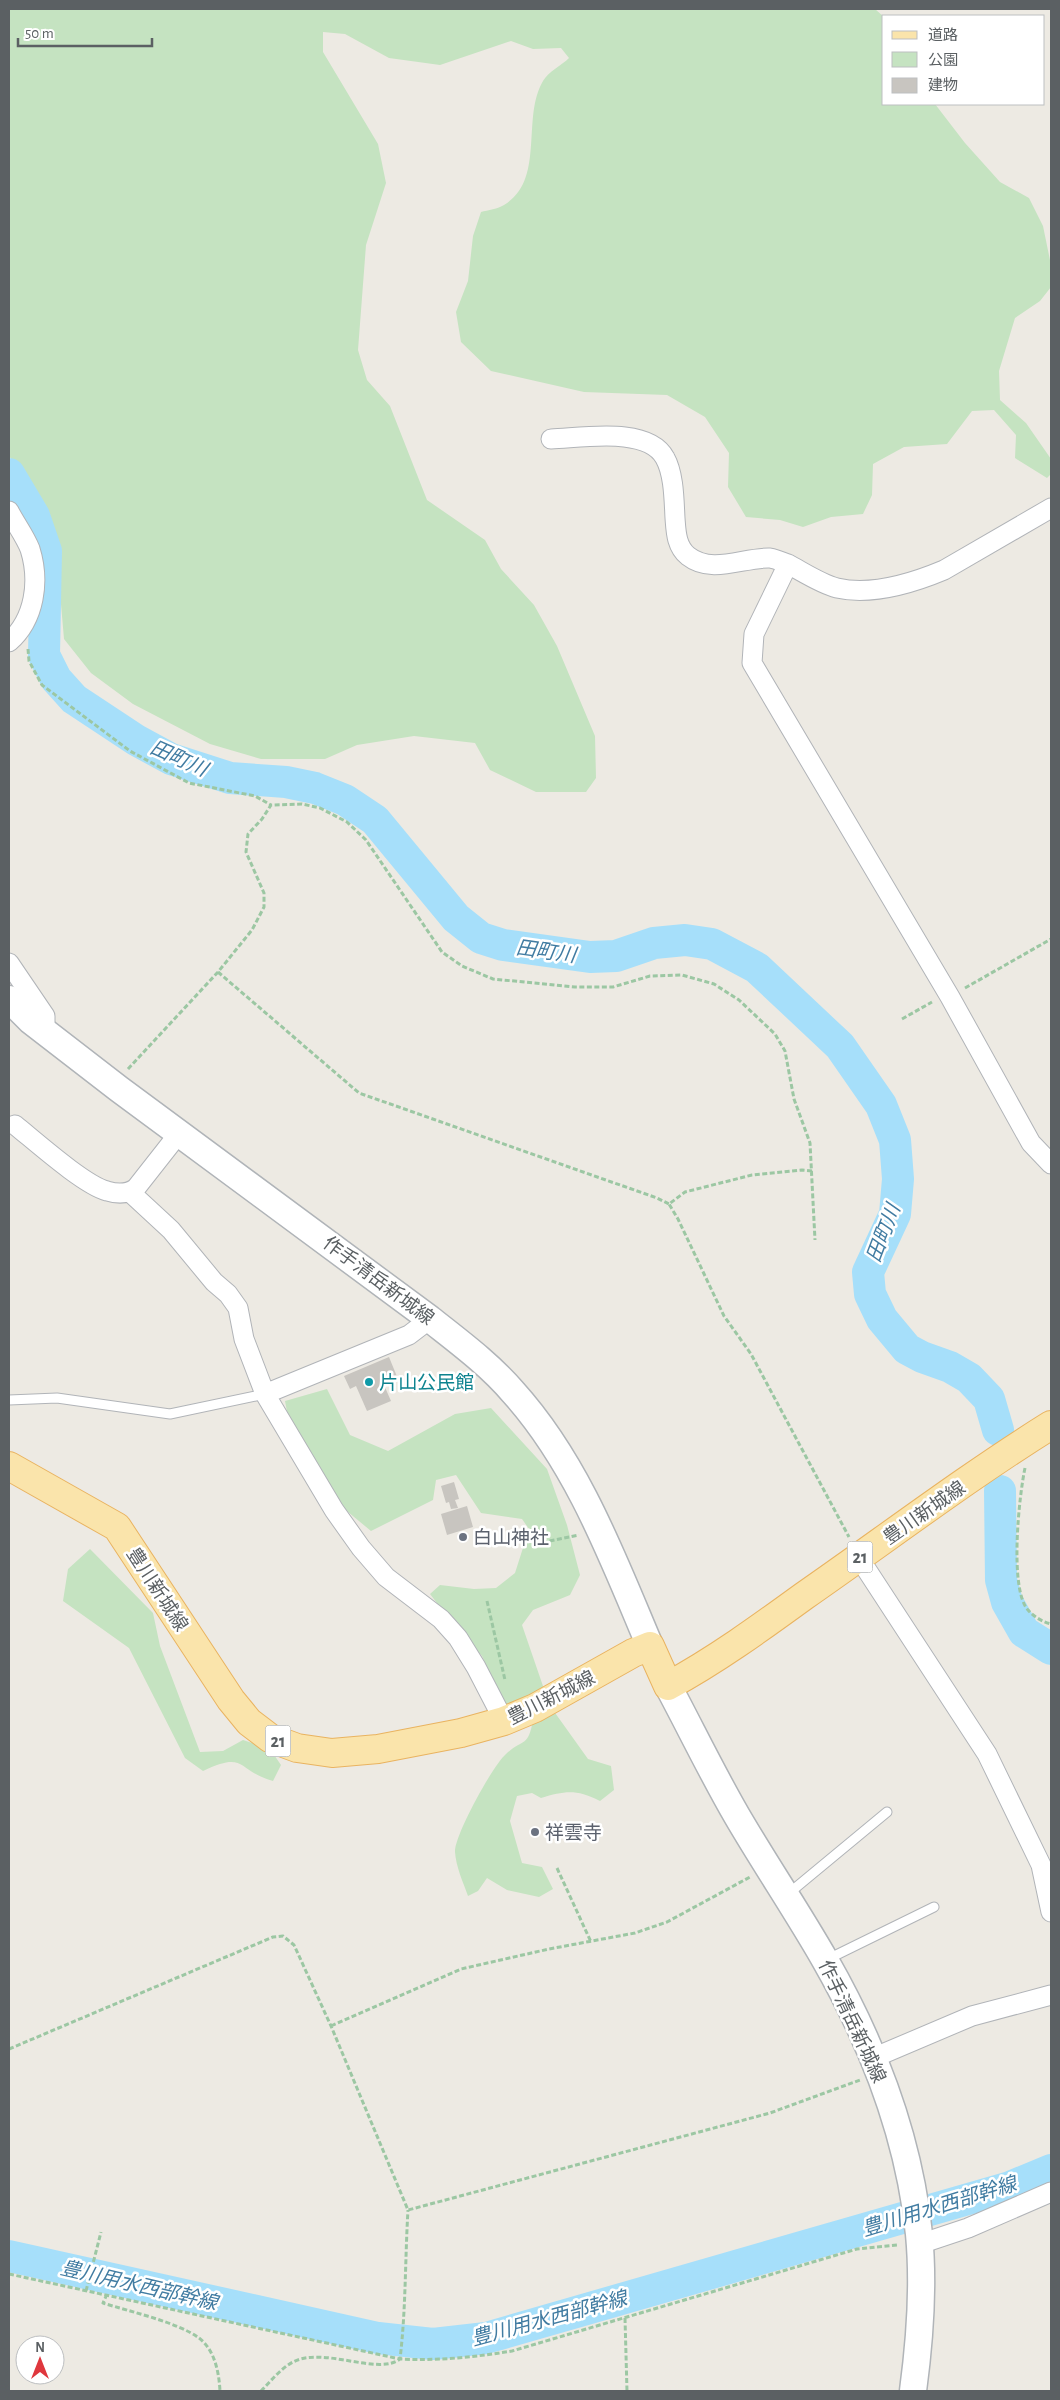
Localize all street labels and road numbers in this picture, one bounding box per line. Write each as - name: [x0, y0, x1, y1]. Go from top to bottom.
- street label: 作手清岳新城線: [319, 1232, 438, 1329]
- street label: 豊川新城線: [879, 1477, 969, 1548]
- road number: 21: [848, 1541, 872, 1572]
- street label: 豊川新城線: [123, 1544, 192, 1635]
- street label: 豊川新城線: [504, 1667, 598, 1728]
- road number: 21: [266, 1725, 290, 1756]
- street label: 作手清岳新城線: [815, 1956, 890, 2086]

